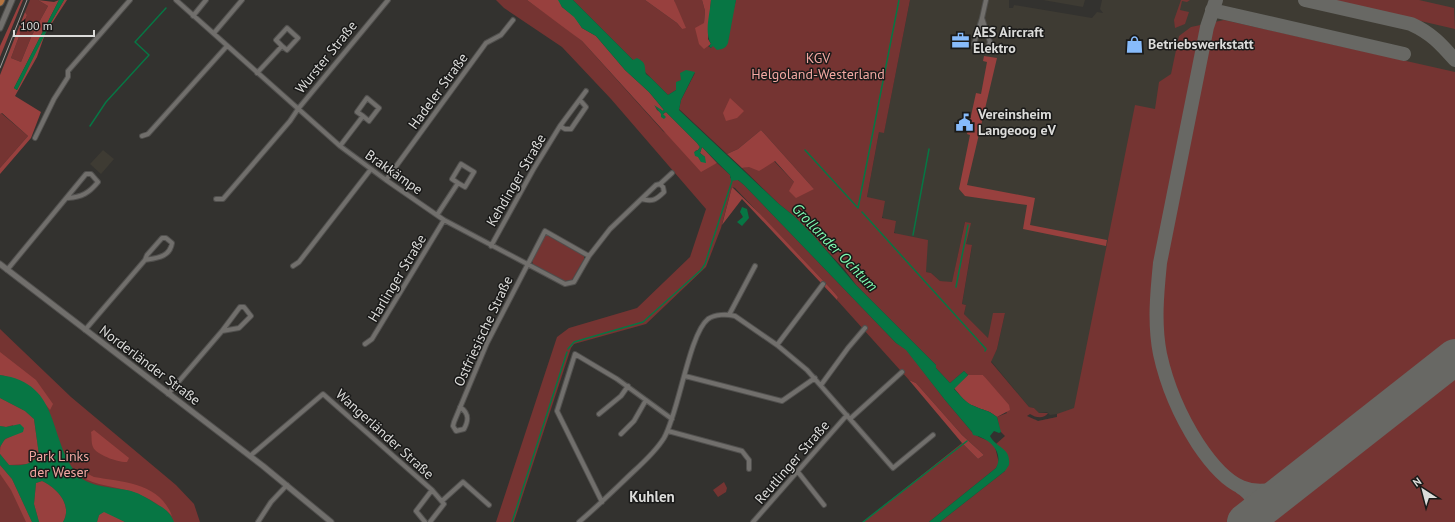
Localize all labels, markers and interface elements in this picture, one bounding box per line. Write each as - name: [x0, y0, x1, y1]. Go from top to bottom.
- scale bar: [14, 12, 94, 38]
- street label: Wurster Straße: [291, 17, 361, 97]
- text: 100 m: [20, 18, 53, 33]
- place label: AES Aircraft Elektro: [973, 23, 1044, 57]
- office icon: AES Aircraft Elektro: [950, 30, 970, 50]
- shop icon: Betriebswerkstatt: [1125, 34, 1145, 54]
- place label: Betriebswerkstatt: [1148, 35, 1254, 53]
- street label: Hadeler Straße: [404, 49, 472, 133]
- park label: KGV Helgoland-Westerland: [751, 49, 885, 83]
- place label: Vereinsheim Langeoog eV: [977, 105, 1057, 139]
- public building icon: Vereinsheim Langeoog eV: [955, 112, 975, 132]
- street label: Kehdinger Straße: [482, 130, 550, 230]
- street label: Brakkämpe: [362, 146, 426, 198]
- water label: Grollander Ochtum: [788, 199, 882, 295]
- street label: Harlinger Straße: [364, 231, 430, 325]
- street label: Ostfriesische Straße: [449, 273, 517, 389]
- street label: Norderländer Straße: [96, 321, 204, 409]
- street label: Wangerländer Straße: [332, 385, 438, 483]
- street label: Reutlinger Straße: [751, 416, 833, 508]
- park label: Park Links der Weser: [29, 447, 89, 481]
- north arrow: [1403, 470, 1443, 510]
- text: N: [1410, 474, 1424, 490]
- district label: Kuhlen: [629, 487, 675, 506]

